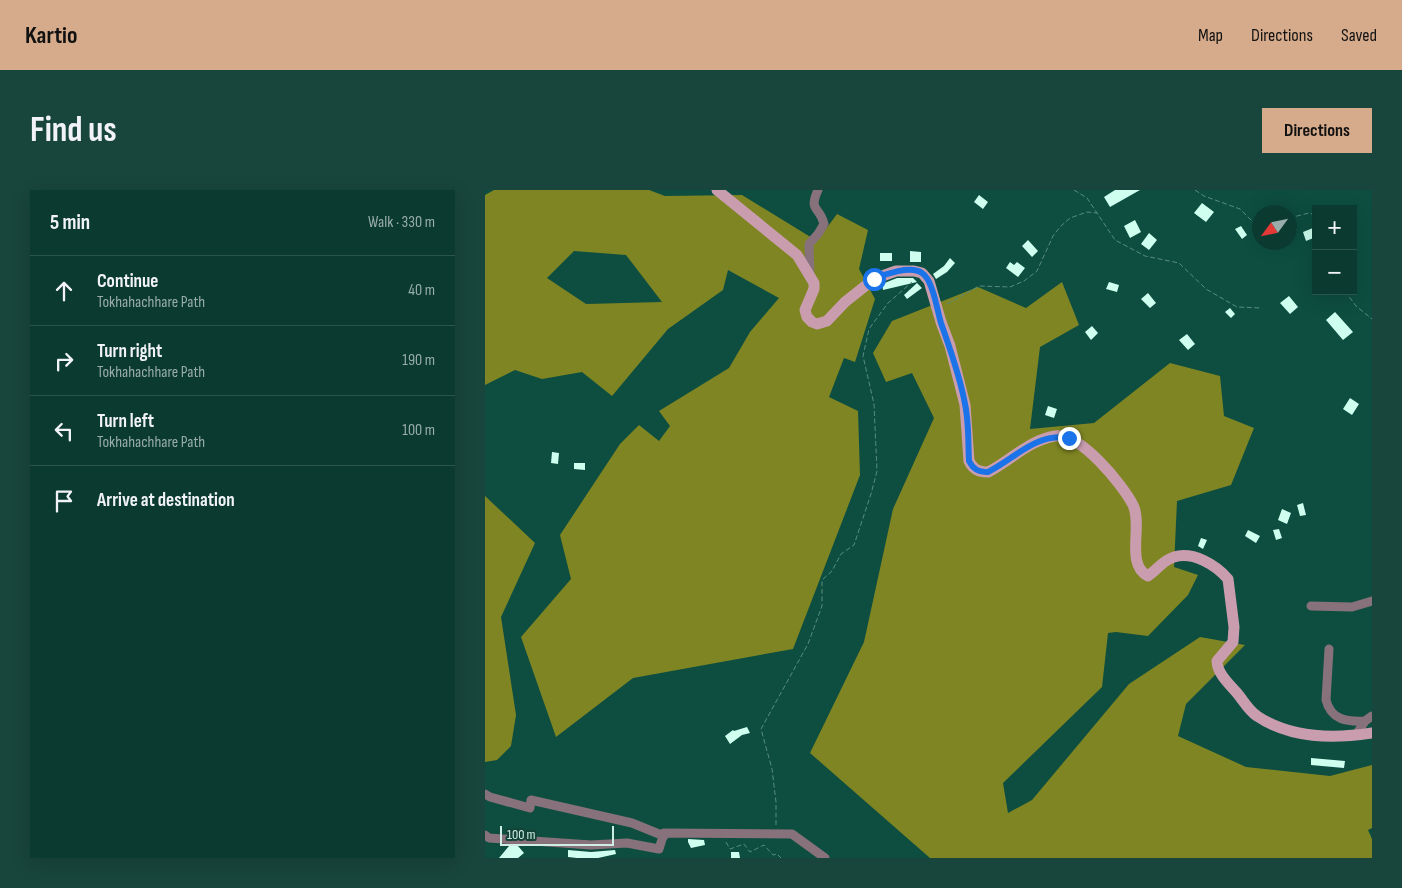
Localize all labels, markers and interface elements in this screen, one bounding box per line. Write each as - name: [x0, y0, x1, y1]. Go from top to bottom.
- text: Kartio: [25, 21, 77, 50]
- text: Map: [1198, 25, 1223, 46]
- text: Directions: [1251, 25, 1313, 46]
- text: Saved: [1341, 25, 1377, 46]
- button: Directions: [1262, 108, 1372, 153]
- text: Find us: [30, 109, 117, 152]
- north arrow: [1252, 205, 1297, 250]
- map controls: [1312, 205, 1357, 295]
- button: +: [1312, 205, 1357, 250]
- text: 5 min: [50, 210, 90, 235]
- text: Walk · 330 m: [368, 213, 435, 232]
- button: −: [1312, 250, 1357, 295]
- route start: [863, 268, 886, 291]
- text: Continue: [97, 270, 158, 293]
- icon: ahead: [50, 277, 78, 305]
- text: 40 m: [408, 281, 435, 300]
- text: Tokhahachhare Path: [97, 293, 205, 312]
- text: Turn right: [97, 340, 162, 363]
- icon: right: [50, 347, 78, 375]
- text: 190 m: [402, 351, 435, 370]
- text: Tokhahachhare Path: [97, 363, 205, 382]
- text: Turn left: [97, 410, 154, 433]
- icon: left: [50, 417, 78, 445]
- text: 100 m: [402, 421, 435, 440]
- route end: [1058, 427, 1081, 450]
- text: Tokhahachhare Path: [97, 433, 205, 452]
- icon: arrive: [50, 487, 78, 515]
- text: Arrive at destination: [97, 489, 235, 512]
- scale bar: [500, 823, 614, 846]
- text: 100 m: [507, 826, 536, 843]

